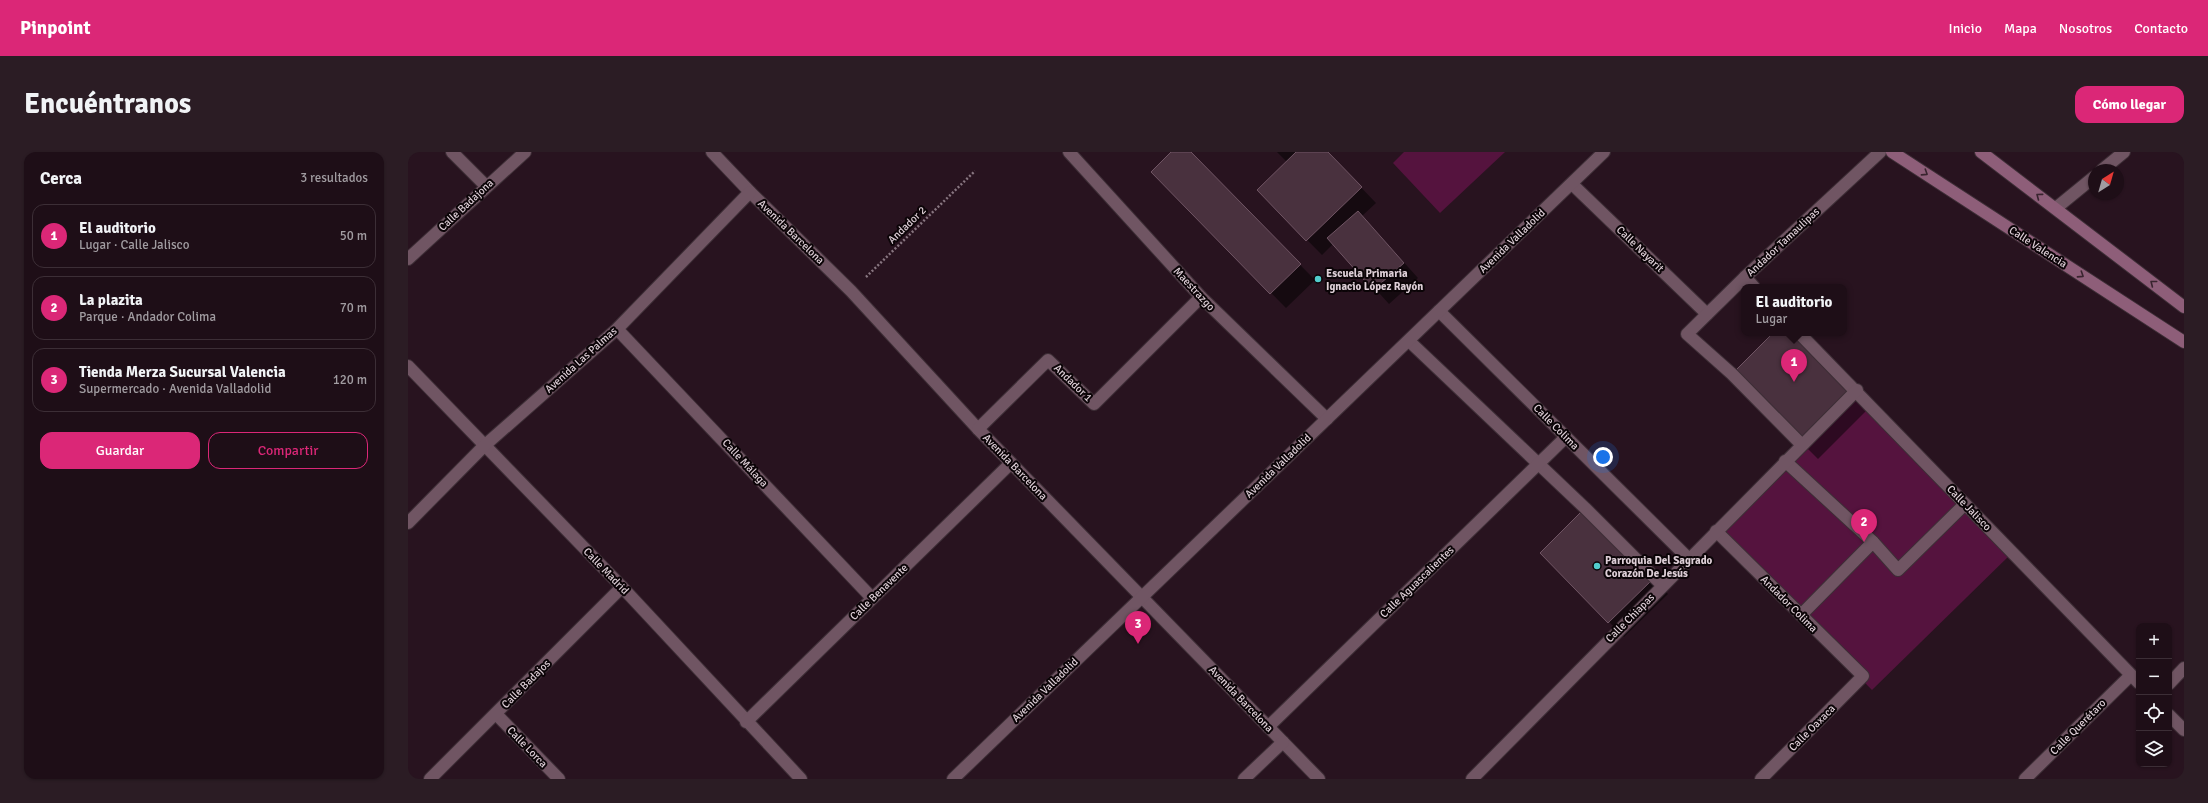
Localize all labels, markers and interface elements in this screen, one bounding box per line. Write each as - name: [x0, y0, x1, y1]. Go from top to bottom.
- text: Pinpoint: [20, 16, 91, 40]
- text: Inicio: [1949, 20, 1982, 37]
- text: Mapa: [2004, 20, 2037, 37]
- text: Nosotros: [2059, 20, 2112, 37]
- text: Contacto: [2134, 20, 2188, 37]
- button: Cómo llegar: [2075, 86, 2184, 123]
- text: Encuéntranos: [24, 87, 191, 121]
- north arrow: [2088, 164, 2124, 200]
- text: Cerca: [40, 168, 82, 189]
- one-way arrow: [1921, 168, 1928, 176]
- text: 3 resultados: [300, 170, 368, 186]
- street label: Calle Badajona: [436, 176, 496, 234]
- one-way arrow: [2036, 194, 2043, 201]
- street label: Avenida Barcelona: [755, 197, 827, 267]
- street label: Andador 2: [885, 204, 929, 246]
- street label: Andador Tamaulipas: [1744, 205, 1822, 279]
- street label: Avenida Valladolid: [1476, 206, 1548, 276]
- text: El auditorio: [79, 219, 156, 237]
- street label: Calle Nayarit: [1614, 223, 1666, 275]
- street label: Calle Valencia: [2007, 224, 2070, 271]
- text: 1: [50, 228, 58, 244]
- text: 50 m: [340, 228, 367, 244]
- text: Lugar · Calle Jalisco: [79, 237, 189, 253]
- street label: Maestrazgo: [1171, 265, 1218, 314]
- place label: Escuela Primaria Ignacio López Rayón: [1326, 267, 1423, 293]
- one-way arrow: [2077, 270, 2084, 277]
- marker: Escuela Primaria Ignacio López Rayón: [1313, 274, 1323, 284]
- one-way arrow: [2151, 281, 2158, 288]
- popup: [1741, 284, 1847, 336]
- text: La plazita: [79, 291, 143, 309]
- text: El auditorio: [1756, 293, 1832, 311]
- text: 2: [50, 300, 58, 316]
- text: 70 m: [340, 300, 367, 316]
- text: Parque · Andador Colima: [79, 309, 216, 325]
- text: Lugar: [1756, 311, 1787, 327]
- street label: Avenida Las Palmas: [542, 324, 620, 396]
- pin: 1: [1781, 349, 1807, 382]
- street label: Andador 1: [1051, 362, 1095, 404]
- text: Tienda Merza Sucursal Valencia: [79, 363, 286, 381]
- text: 3: [50, 372, 58, 388]
- text: 120 m: [333, 372, 367, 388]
- text: Supermercado · Avenida Valladolid: [79, 381, 271, 397]
- street label: Calle Colima: [1531, 402, 1582, 453]
- street label: Avenida Barcelona: [980, 431, 1050, 503]
- street label: Avenida Valladolid: [1242, 431, 1314, 501]
- button: Guardar: [40, 432, 200, 469]
- button: Compartir: [208, 432, 368, 469]
- street label: Calle Málaga: [719, 436, 771, 490]
- your location: [1593, 447, 1613, 467]
- street label: Calle Jalisco: [1944, 483, 1994, 534]
- pin: 2: [1851, 509, 1877, 542]
- street label: Calle Aguascalientes: [1377, 543, 1457, 621]
- street label: Calle Madrid: [581, 545, 631, 597]
- place label: Parroquia Del Sagrado Corazón De Jesús: [1605, 554, 1713, 580]
- street label: Calle Benavente: [847, 561, 911, 623]
- marker: Parroquia Del Sagrado Corazón De Jesús: [1592, 561, 1602, 571]
- street label: Andador Colima: [1758, 573, 1820, 635]
- street label: Calle Chiapas: [1603, 591, 1657, 645]
- pin: 3: [1125, 611, 1151, 644]
- map controls: [2136, 623, 2172, 767]
- button: +: [2136, 623, 2172, 659]
- street label: Avenida Valladolid: [1009, 655, 1081, 725]
- street label: Calle Badajos: [499, 657, 553, 711]
- button: −: [2136, 659, 2172, 695]
- street label: Avenida Barcelona: [1206, 663, 1276, 735]
- button: locate: [2136, 695, 2172, 731]
- street label: Calle Querétaro: [2047, 696, 2109, 758]
- street label: Calle Oaxaca: [1786, 702, 1838, 754]
- street label: Calle Lorca: [504, 724, 550, 771]
- button: layers: [2136, 731, 2172, 767]

